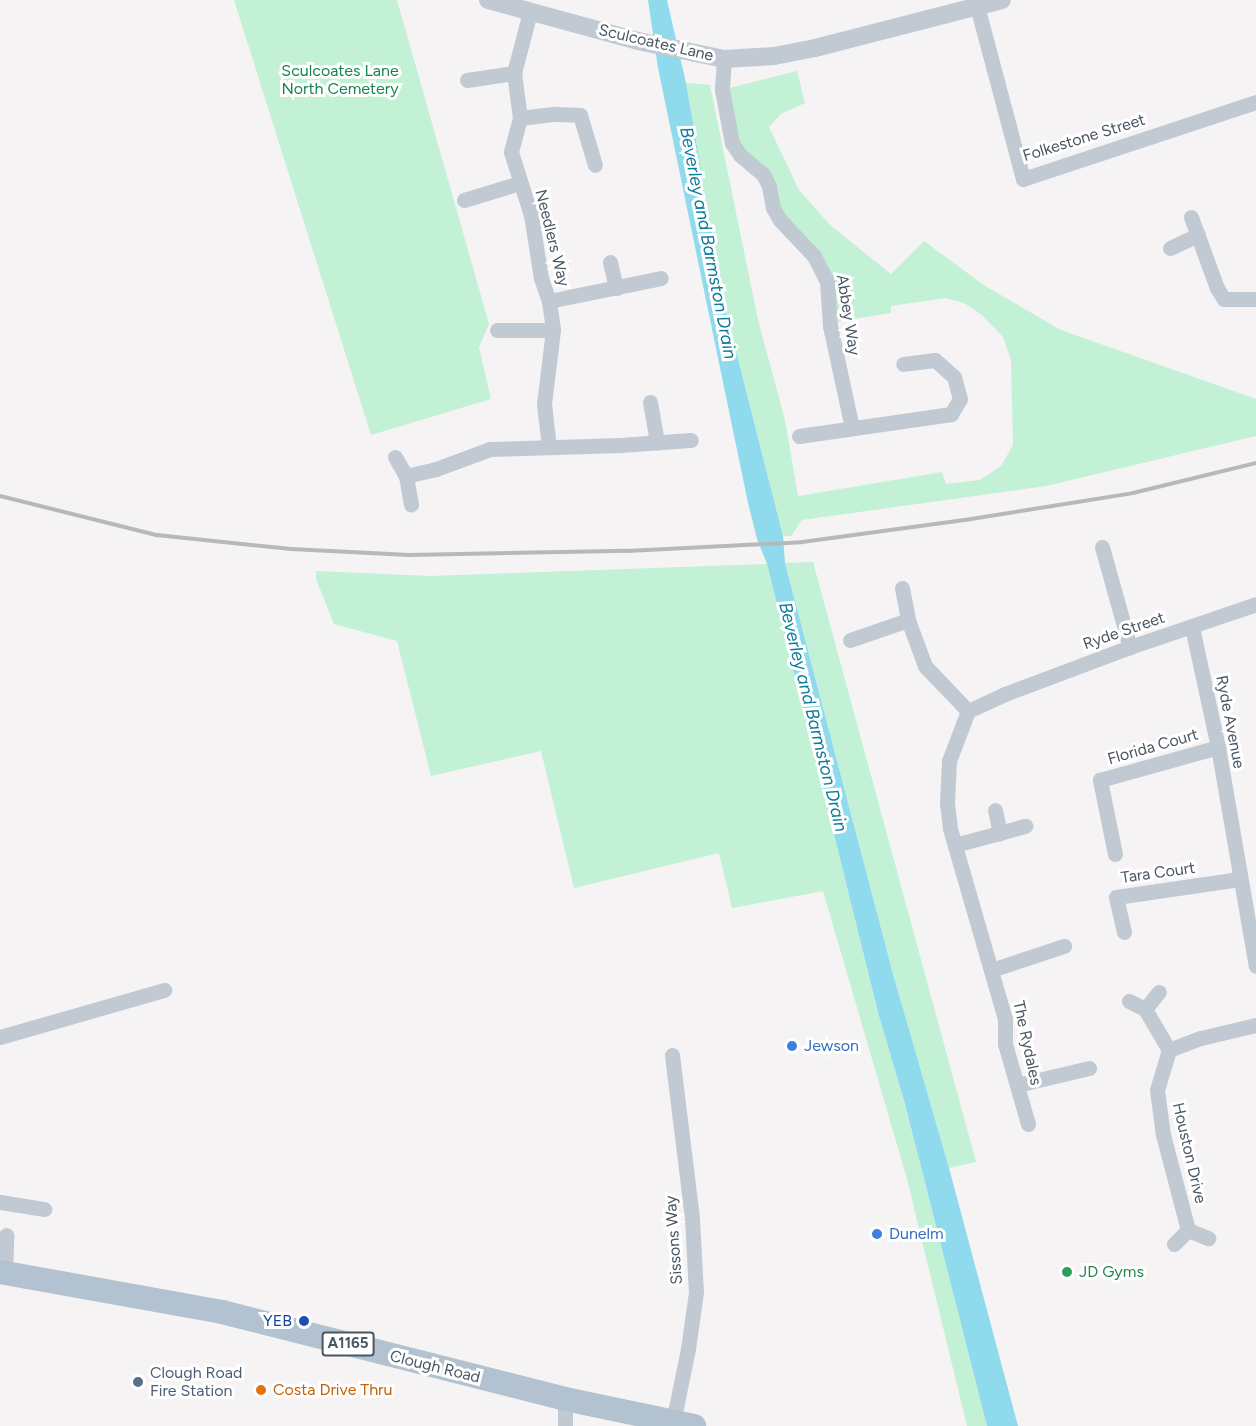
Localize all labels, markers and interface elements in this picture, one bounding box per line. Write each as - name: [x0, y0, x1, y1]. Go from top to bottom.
- street label: Sculcoates Lane: [597, 20, 715, 66]
- park label: Sculcoates Lane North Cemetery: [281, 61, 399, 99]
- street label: Folkestone Street: [1021, 110, 1147, 166]
- water label: Beverley and Barmston Drain: [675, 125, 741, 361]
- street label: Needlers Way: [531, 187, 573, 289]
- street label: Abbey Way: [832, 273, 864, 357]
- water label: Beverley and Barmston Drain: [774, 600, 852, 834]
- street label: Ryde Street: [1081, 608, 1167, 654]
- street label: Ryde Avenue: [1212, 674, 1248, 770]
- street label: Florida Court: [1106, 725, 1200, 769]
- street label: Tara Court: [1120, 858, 1196, 888]
- street label: The Rydales: [1009, 999, 1045, 1087]
- place label: Jewson: [804, 1036, 859, 1056]
- marker: Jewson: [785, 1039, 799, 1053]
- street label: Houston Drive: [1168, 1101, 1210, 1205]
- street label: Sissons Way: [661, 1195, 687, 1285]
- place label: Dunelm: [889, 1224, 944, 1244]
- marker: Dunelm: [870, 1227, 884, 1241]
- place label: JD Gyms: [1079, 1262, 1144, 1282]
- marker: JD Gyms: [1060, 1265, 1074, 1279]
- place label: YEB: [263, 1311, 292, 1331]
- marker: YEB: [297, 1314, 311, 1328]
- road number: A1165: [321, 1332, 375, 1356]
- street label: Clough Road: [388, 1347, 482, 1387]
- place label: Clough Road Fire Station: [150, 1363, 242, 1401]
- marker: Clough Road Fire Station: [131, 1375, 145, 1389]
- place label: Costa Drive Thru: [273, 1380, 392, 1400]
- marker: Costa Drive Thru: [254, 1383, 268, 1397]

